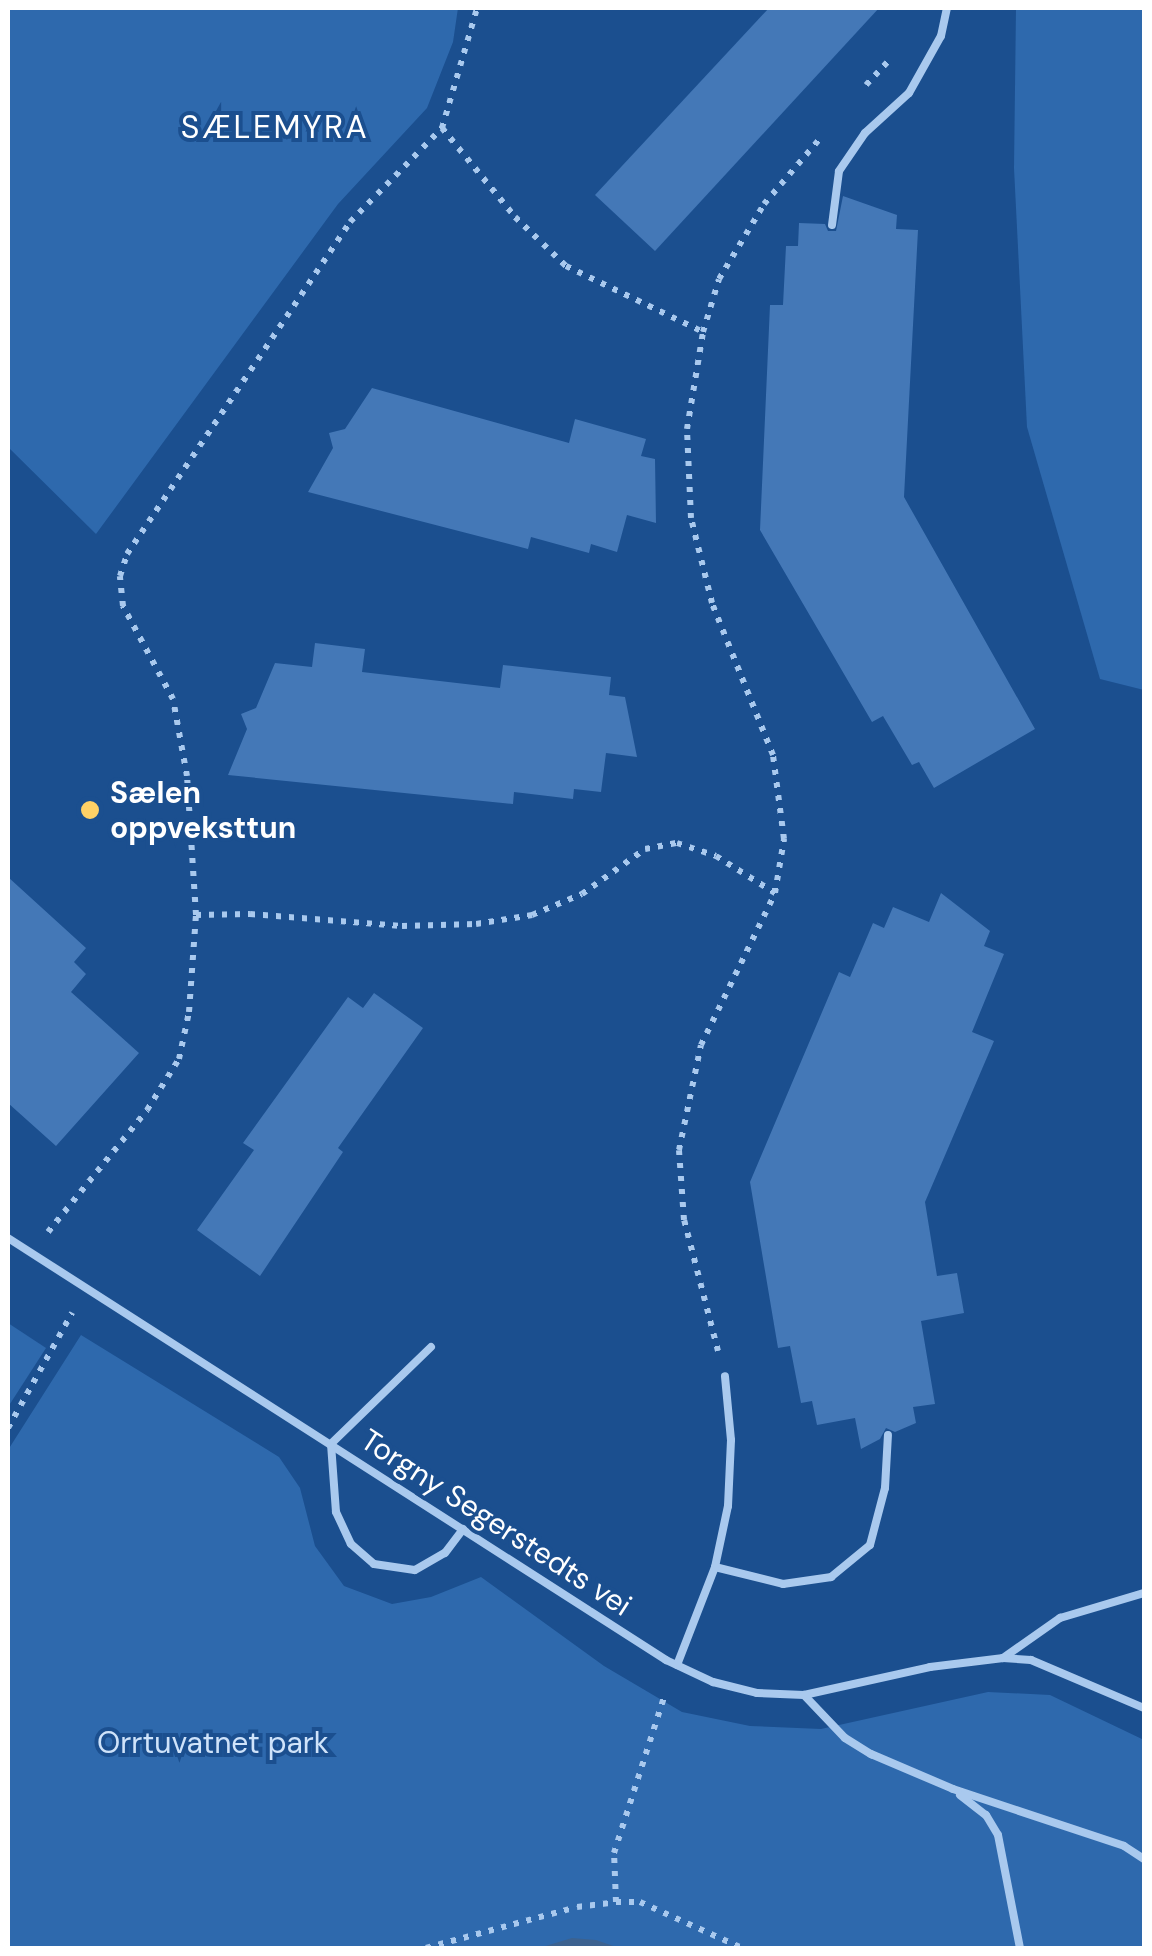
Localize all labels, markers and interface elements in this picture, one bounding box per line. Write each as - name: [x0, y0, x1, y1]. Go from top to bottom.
- district label: SÆLEMYRA: [181, 108, 369, 146]
- place label: Sælen oppveksttun: [110, 775, 296, 846]
- marker: Sælen oppveksttun: [79, 799, 101, 821]
- street label: Torgny Segerstedts vei: [354, 1422, 638, 1624]
- park label: Orrtuvatnet park: [97, 1725, 329, 1761]

